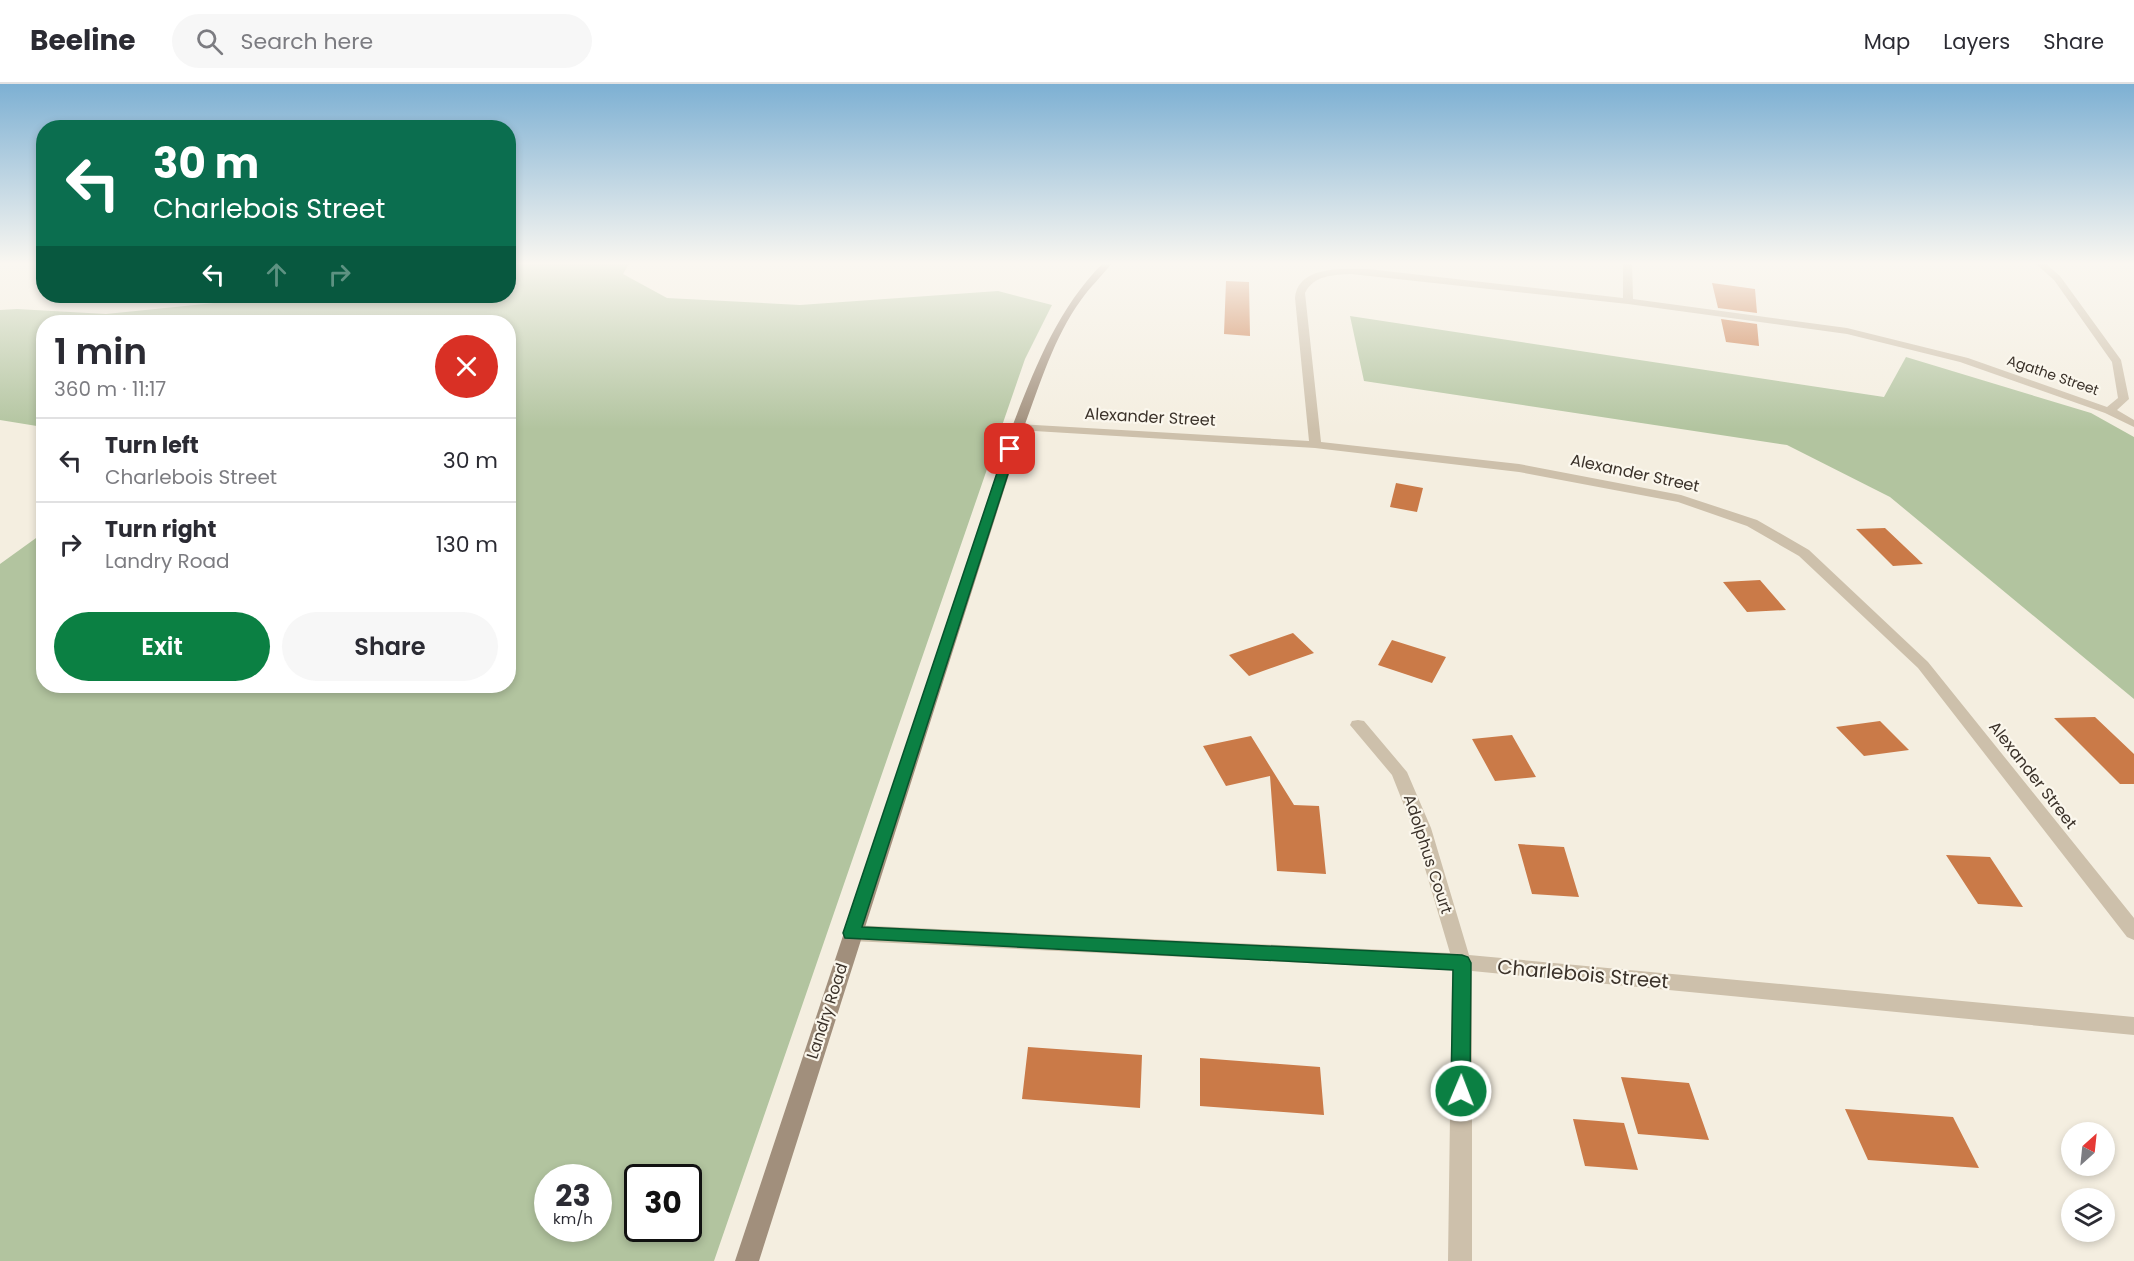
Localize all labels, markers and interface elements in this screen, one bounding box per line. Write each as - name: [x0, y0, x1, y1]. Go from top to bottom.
- search box: [172, 14, 592, 68]
- text: Beeline: [30, 21, 136, 60]
- icon: search: [193, 25, 226, 58]
- text: Search here: [241, 26, 373, 57]
- text: Map: [1864, 27, 1910, 56]
- text: Layers: [1943, 27, 2010, 56]
- text: Share: [2043, 27, 2104, 56]
- text: 30 m: [153, 134, 259, 193]
- icon: left: [54, 144, 132, 222]
- text: Charlebois Street: [153, 190, 385, 227]
- icon: left: [197, 258, 230, 291]
- icon: ahead: [260, 258, 293, 291]
- icon: right: [323, 258, 356, 291]
- text: 1 min: [54, 326, 147, 377]
- button: close: [435, 335, 498, 398]
- street label: Agathe Street: [2004, 350, 2102, 400]
- text: 360 m · 11:17: [54, 375, 166, 403]
- street label: Alexander Street: [1084, 402, 1216, 432]
- pin: [984, 423, 1035, 474]
- text: Turn left: [105, 430, 199, 461]
- icon: arrive: [993, 432, 1026, 465]
- icon: left: [54, 444, 87, 477]
- text: 30 m: [443, 445, 498, 476]
- street label: Alexander Street: [1568, 448, 1702, 498]
- text: Charlebois Street: [105, 463, 277, 491]
- text: Turn right: [105, 514, 216, 545]
- icon: right: [54, 528, 87, 561]
- text: 130 m: [436, 529, 498, 560]
- text: Landry Road: [105, 547, 230, 575]
- button: Exit: [54, 612, 270, 681]
- button: Share: [282, 612, 498, 681]
- street label: Alexander Street: [1984, 716, 2083, 834]
- street label: Adolphus Court: [1398, 791, 1458, 917]
- street label: Charlebois Street: [1496, 953, 1670, 995]
- street label: Landry Road: [801, 960, 853, 1062]
- position arrow: [1429, 1059, 1493, 1123]
- north arrow: [2061, 1122, 2115, 1176]
- map controls: [2061, 1122, 2115, 1242]
- speed limit sign: 30: [624, 1164, 702, 1242]
- text: 23: [555, 1174, 591, 1217]
- button: layers: [2061, 1188, 2115, 1242]
- text: km/h: [553, 1208, 593, 1229]

